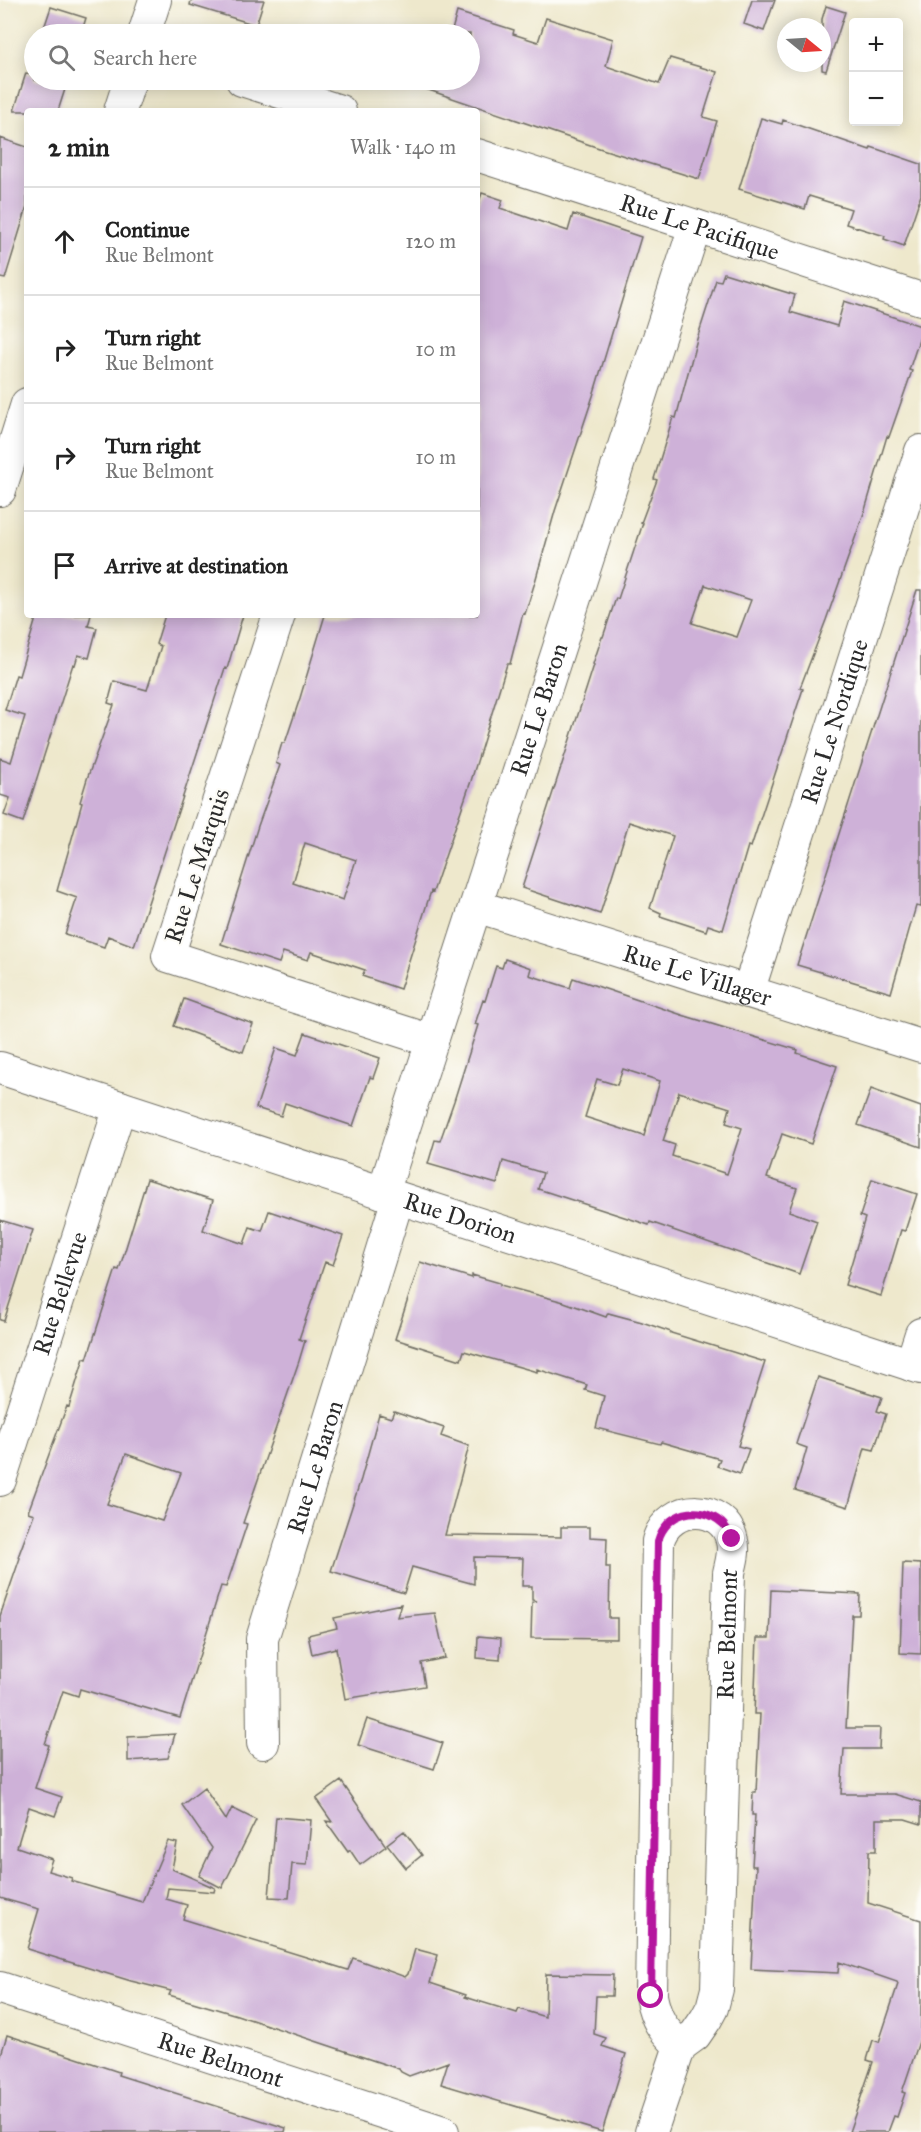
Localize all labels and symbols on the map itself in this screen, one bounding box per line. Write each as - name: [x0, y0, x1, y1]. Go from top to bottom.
- north arrow: [777, 18, 831, 72]
- street label: Rue Le Pacifique: [616, 187, 783, 267]
- street label: Rue Le Nordique: [794, 635, 875, 808]
- street label: Rue Le Baron: [504, 639, 574, 780]
- street label: Rue Le Marquis: [158, 785, 236, 947]
- street label: Rue Le Villager: [619, 938, 775, 1013]
- street label: Rue Dorion: [400, 1186, 520, 1250]
- street label: Rue Bellevue: [26, 1228, 94, 1359]
- street label: Rue Le Baron: [280, 1397, 350, 1537]
- route end: [718, 1525, 744, 1551]
- street label: Rue Belmont: [710, 1565, 745, 1700]
- route start: [637, 1982, 663, 2008]
- street label: Rue Belmont: [154, 2025, 288, 2094]

